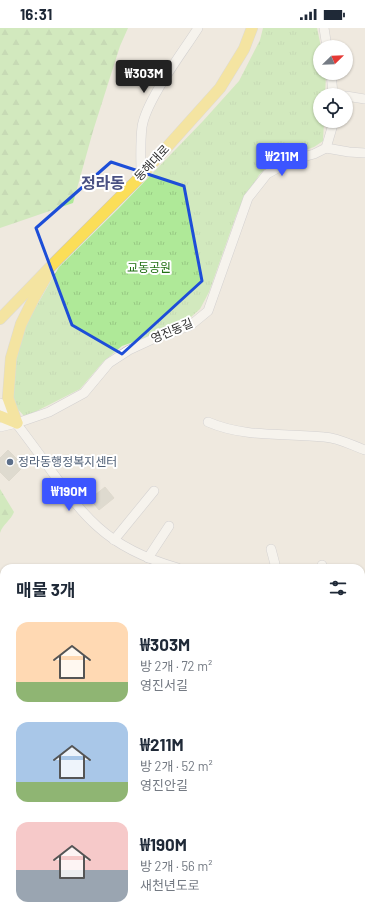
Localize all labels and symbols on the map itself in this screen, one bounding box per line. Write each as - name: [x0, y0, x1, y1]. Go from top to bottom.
- north arrow: [313, 40, 353, 80]
- pin: ₩303M: [116, 60, 172, 94]
- street label: 동해대로: [131, 141, 171, 183]
- pin: ₩211M: [254, 143, 310, 177]
- district label: 정라동: [81, 173, 125, 192]
- park label: 교동공원: [127, 260, 171, 274]
- street label: 영진동길: [149, 315, 195, 345]
- place label: 정라동행정복지센터: [18, 454, 117, 468]
- marker: 정라동행정복지센터: [5, 457, 15, 467]
- pin: ₩190M: [41, 478, 97, 512]

